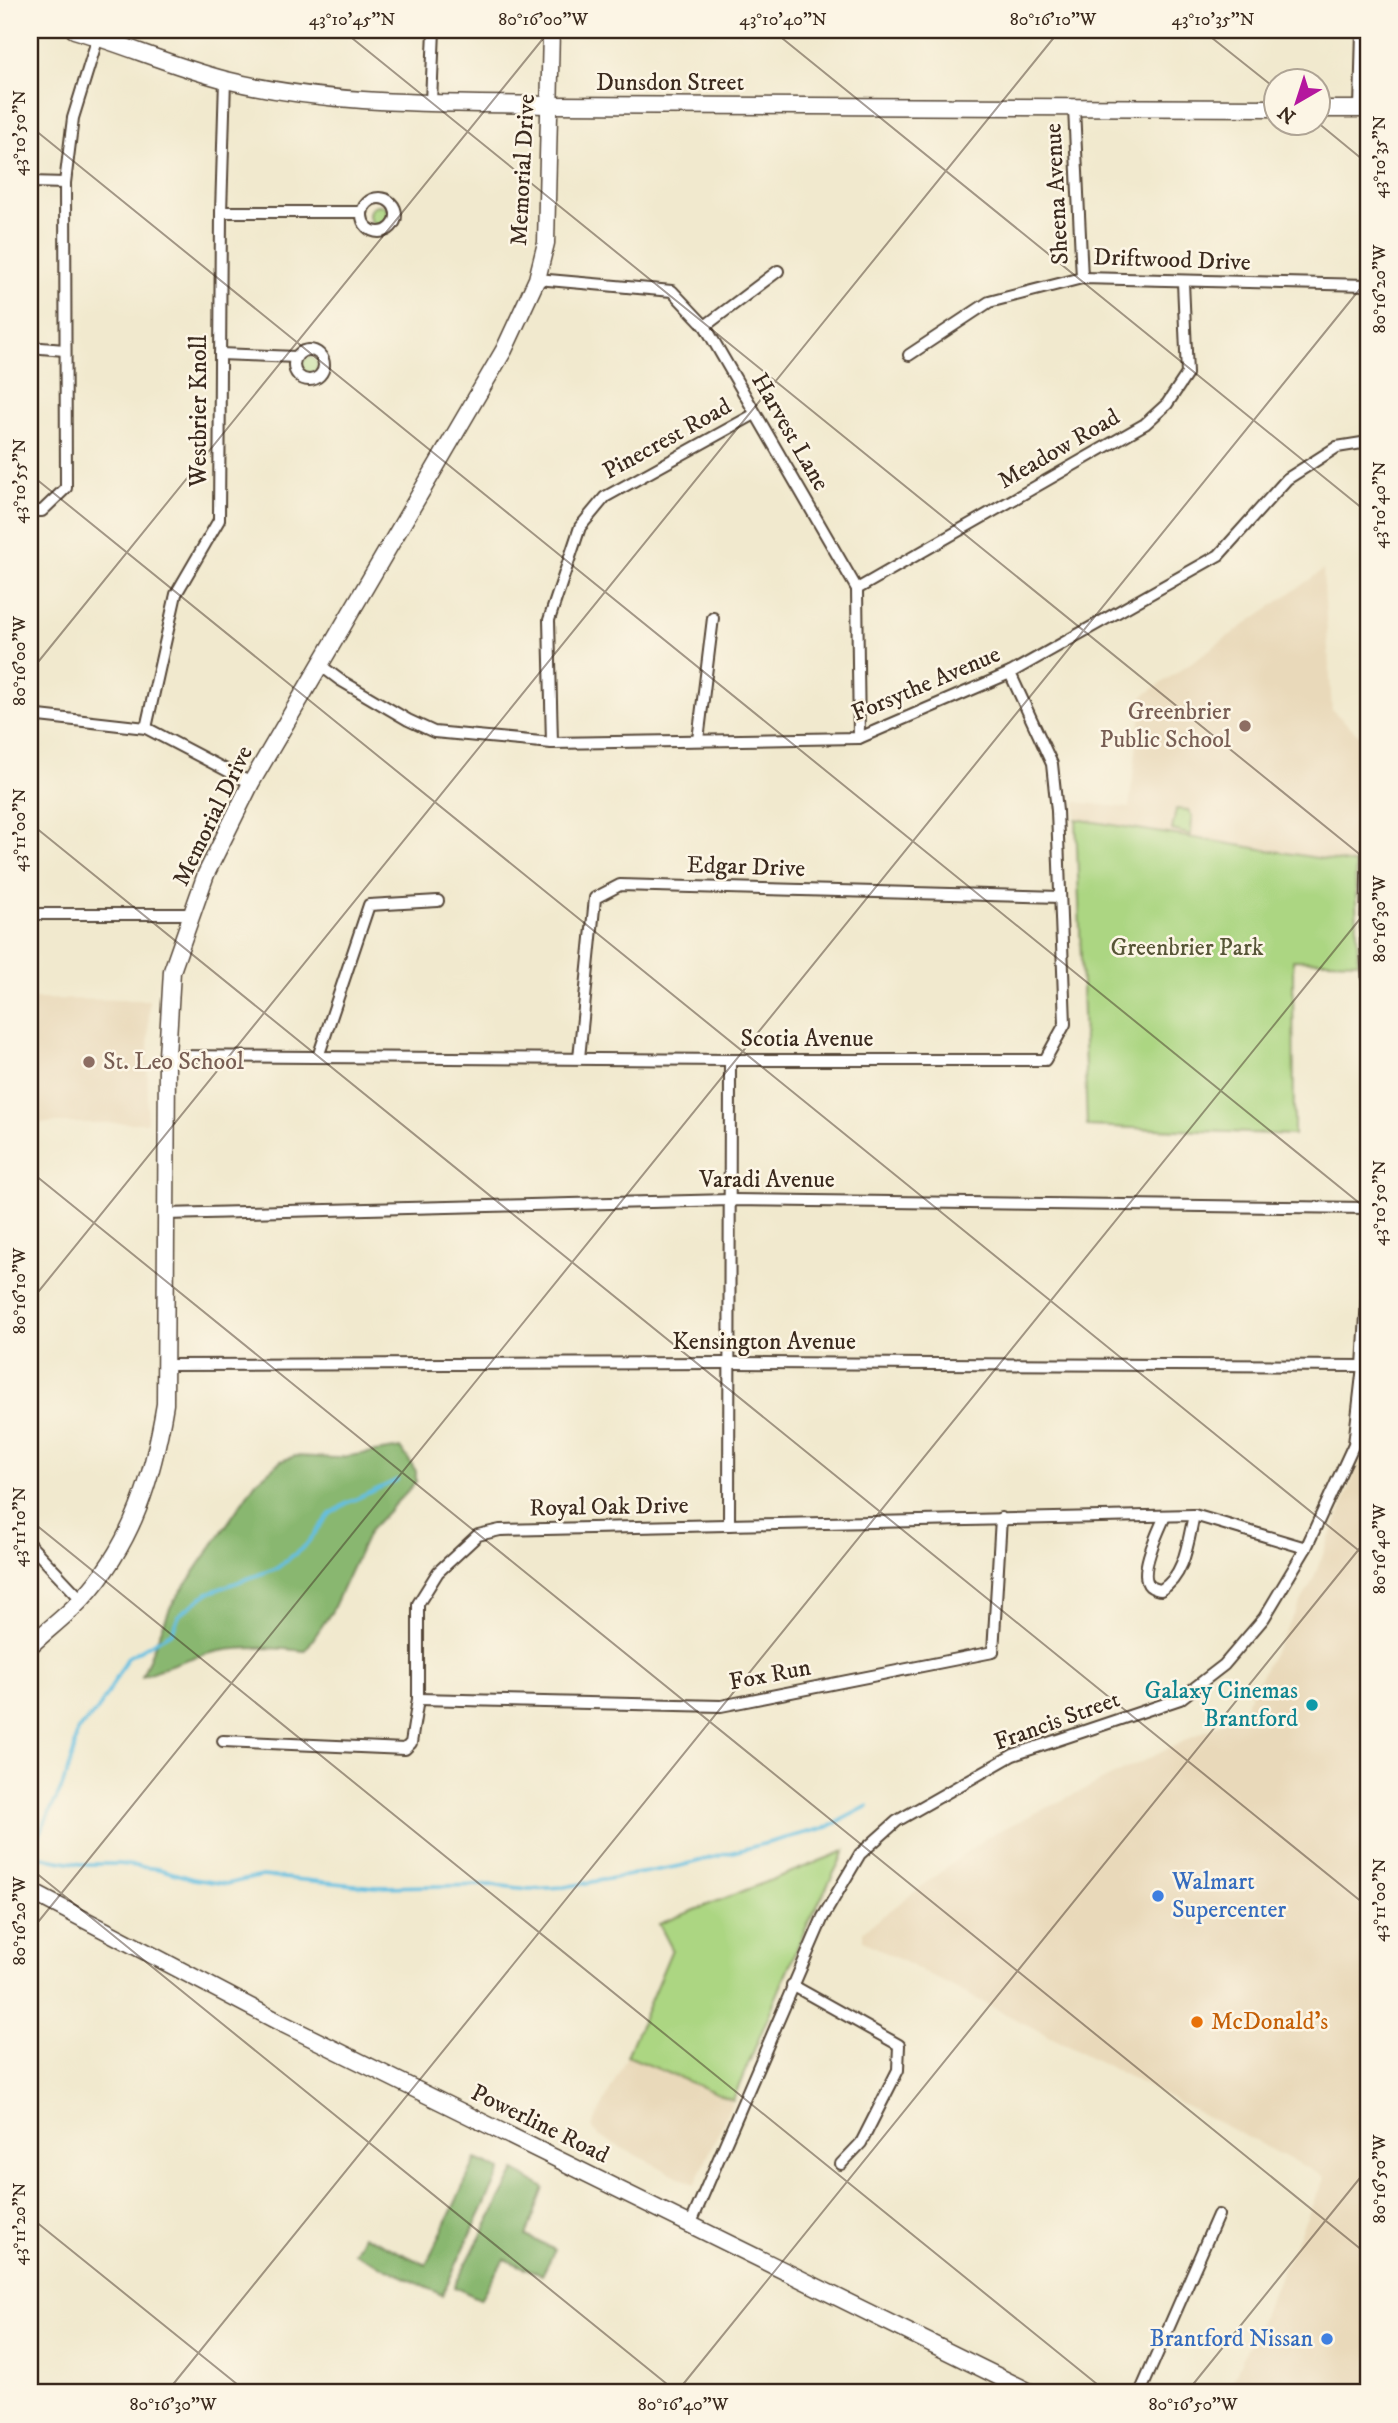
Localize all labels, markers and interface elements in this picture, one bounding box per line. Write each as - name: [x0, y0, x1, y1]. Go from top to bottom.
- text: 43°10'45"N: [309, 9, 396, 31]
- text: 80°16'00"W: [498, 9, 588, 31]
- text: 43°10'40"N: [739, 9, 827, 31]
- text: 80°16'10"W: [1010, 9, 1097, 31]
- text: 43°10'35"N: [1171, 9, 1255, 31]
- north arrow: [1262, 66, 1332, 136]
- street label: Dunsdon Street: [596, 68, 744, 98]
- text: 43°10'50"N: [9, 90, 31, 176]
- street label: Memorial Drive: [504, 93, 542, 247]
- text: N: [1274, 100, 1301, 128]
- text: 43°10'35"N: [1369, 115, 1391, 199]
- street label: Sheena Avenue: [1038, 122, 1076, 266]
- street label: Driftwood Drive: [1093, 242, 1251, 278]
- text: 80°16'20"W: [1369, 244, 1391, 333]
- street label: Westbrier Knoll: [184, 334, 214, 488]
- street label: Harvest Lane: [744, 368, 836, 496]
- street label: Pinecrest Road: [598, 391, 737, 487]
- street label: Meadow Road: [993, 402, 1125, 496]
- text: 43°10'55"N: [9, 438, 31, 524]
- text: 43°10'40"N: [1369, 461, 1391, 549]
- text: 80°16'00"W: [9, 616, 31, 706]
- street label: Forsythe Avenue: [847, 639, 1005, 729]
- place label: Greenbrier Public School: [1100, 697, 1232, 755]
- marker: Greenbrier Public School: [1237, 718, 1253, 734]
- street label: Memorial Drive: [166, 741, 260, 891]
- text: 43°11'00"N: [9, 788, 31, 872]
- street label: Edgar Drive: [686, 850, 806, 884]
- text: 80°16'30"W: [1369, 875, 1391, 962]
- park label: Greenbrier Park: [1110, 933, 1264, 963]
- street label: Scotia Avenue: [740, 1024, 874, 1054]
- place label: St. Leo School: [103, 1047, 245, 1077]
- marker: St. Leo School: [81, 1054, 97, 1070]
- text: 43°10'50"N: [1369, 1160, 1391, 1246]
- street label: Varadi Avenue: [698, 1165, 835, 1195]
- text: 80°16'10"W: [9, 1247, 31, 1334]
- street label: Kensington Avenue: [672, 1327, 856, 1357]
- text: 43°11'10"N: [9, 1486, 31, 1567]
- street label: Royal Oak Drive: [529, 1491, 689, 1523]
- text: 80°16'40"W: [1369, 1503, 1391, 1594]
- street label: Fox Run: [727, 1652, 814, 1698]
- place label: Galaxy Cinemas Brantford: [1145, 1676, 1298, 1734]
- street label: Francis Street: [990, 1684, 1124, 1758]
- marker: Galaxy Cinemas Brantford: [1304, 1697, 1320, 1713]
- text: 43°11'00"N: [1369, 1858, 1391, 1942]
- place label: Walmart Supercenter: [1171, 1867, 1286, 1925]
- text: 80°16'20"W: [9, 1876, 31, 1965]
- marker: Walmart Supercenter: [1150, 1888, 1166, 1904]
- place label: McDonald's: [1211, 2007, 1328, 2037]
- marker: McDonald's: [1189, 2014, 1205, 2030]
- street label: Powerline Road: [466, 2078, 614, 2170]
- text: 80°16'50"W: [1369, 2134, 1391, 2224]
- text: 43°11'20"N: [9, 2182, 31, 2265]
- place label: Brantford Nissan: [1150, 2324, 1313, 2354]
- marker: Brantford Nissan: [1319, 2331, 1335, 2347]
- text: 80°16'30"W: [130, 2394, 217, 2416]
- text: 80°16'40"W: [638, 2394, 729, 2416]
- text: 80°16'50"W: [1148, 2394, 1238, 2416]

